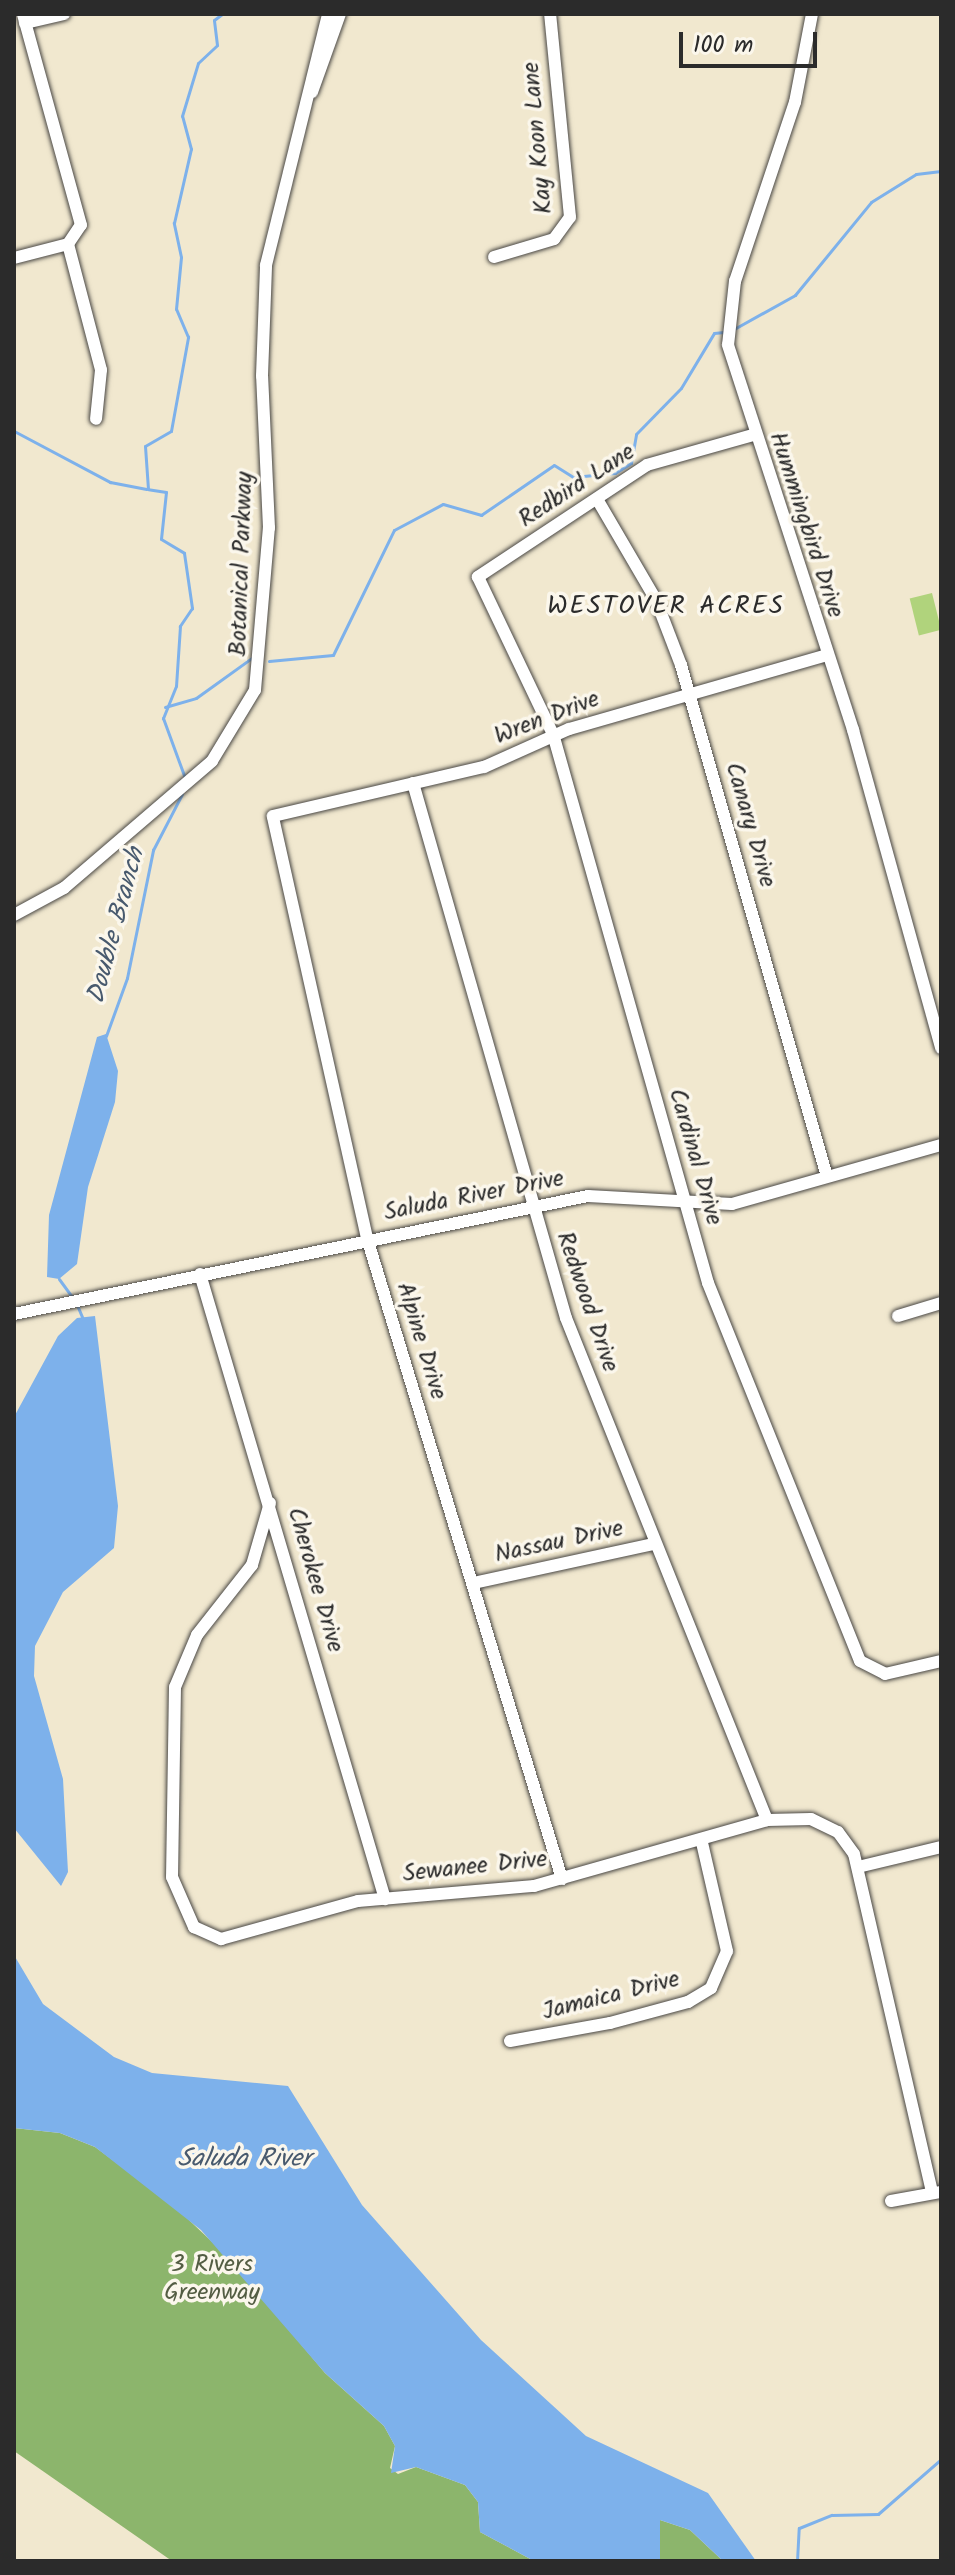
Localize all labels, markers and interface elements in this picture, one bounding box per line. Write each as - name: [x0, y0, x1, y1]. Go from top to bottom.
- scale bar: [683, 16, 821, 66]
- text: 100 m: [693, 26, 753, 65]
- street label: Kay Koon Lane: [517, 61, 559, 215]
- street label: Hummingbird Drive: [762, 428, 850, 622]
- street label: Redbird Lane: [514, 438, 640, 534]
- street label: Botanical Parkway: [224, 471, 260, 657]
- district label: WESTOVER ACRES: [547, 591, 785, 623]
- street label: Wren Drive: [490, 685, 604, 751]
- street label: Canary Drive: [718, 759, 782, 891]
- water label: Double Branch: [81, 845, 153, 1007]
- street label: Cardinal Drive: [662, 1085, 728, 1229]
- street label: Saluda River Drive: [382, 1164, 566, 1228]
- street label: Redwood Drive: [550, 1228, 624, 1376]
- street label: Alpine Drive: [390, 1279, 452, 1403]
- street label: Cherokee Drive: [281, 1504, 349, 1656]
- street label: Nassau Drive: [492, 1514, 626, 1570]
- street label: Sewanee Drive: [401, 1845, 549, 1889]
- street label: Jamaica Drive: [540, 1965, 682, 2027]
- water label: Saluda River: [177, 2144, 311, 2176]
- park label: 3 Rivers Greenway: [164, 2251, 260, 2307]

